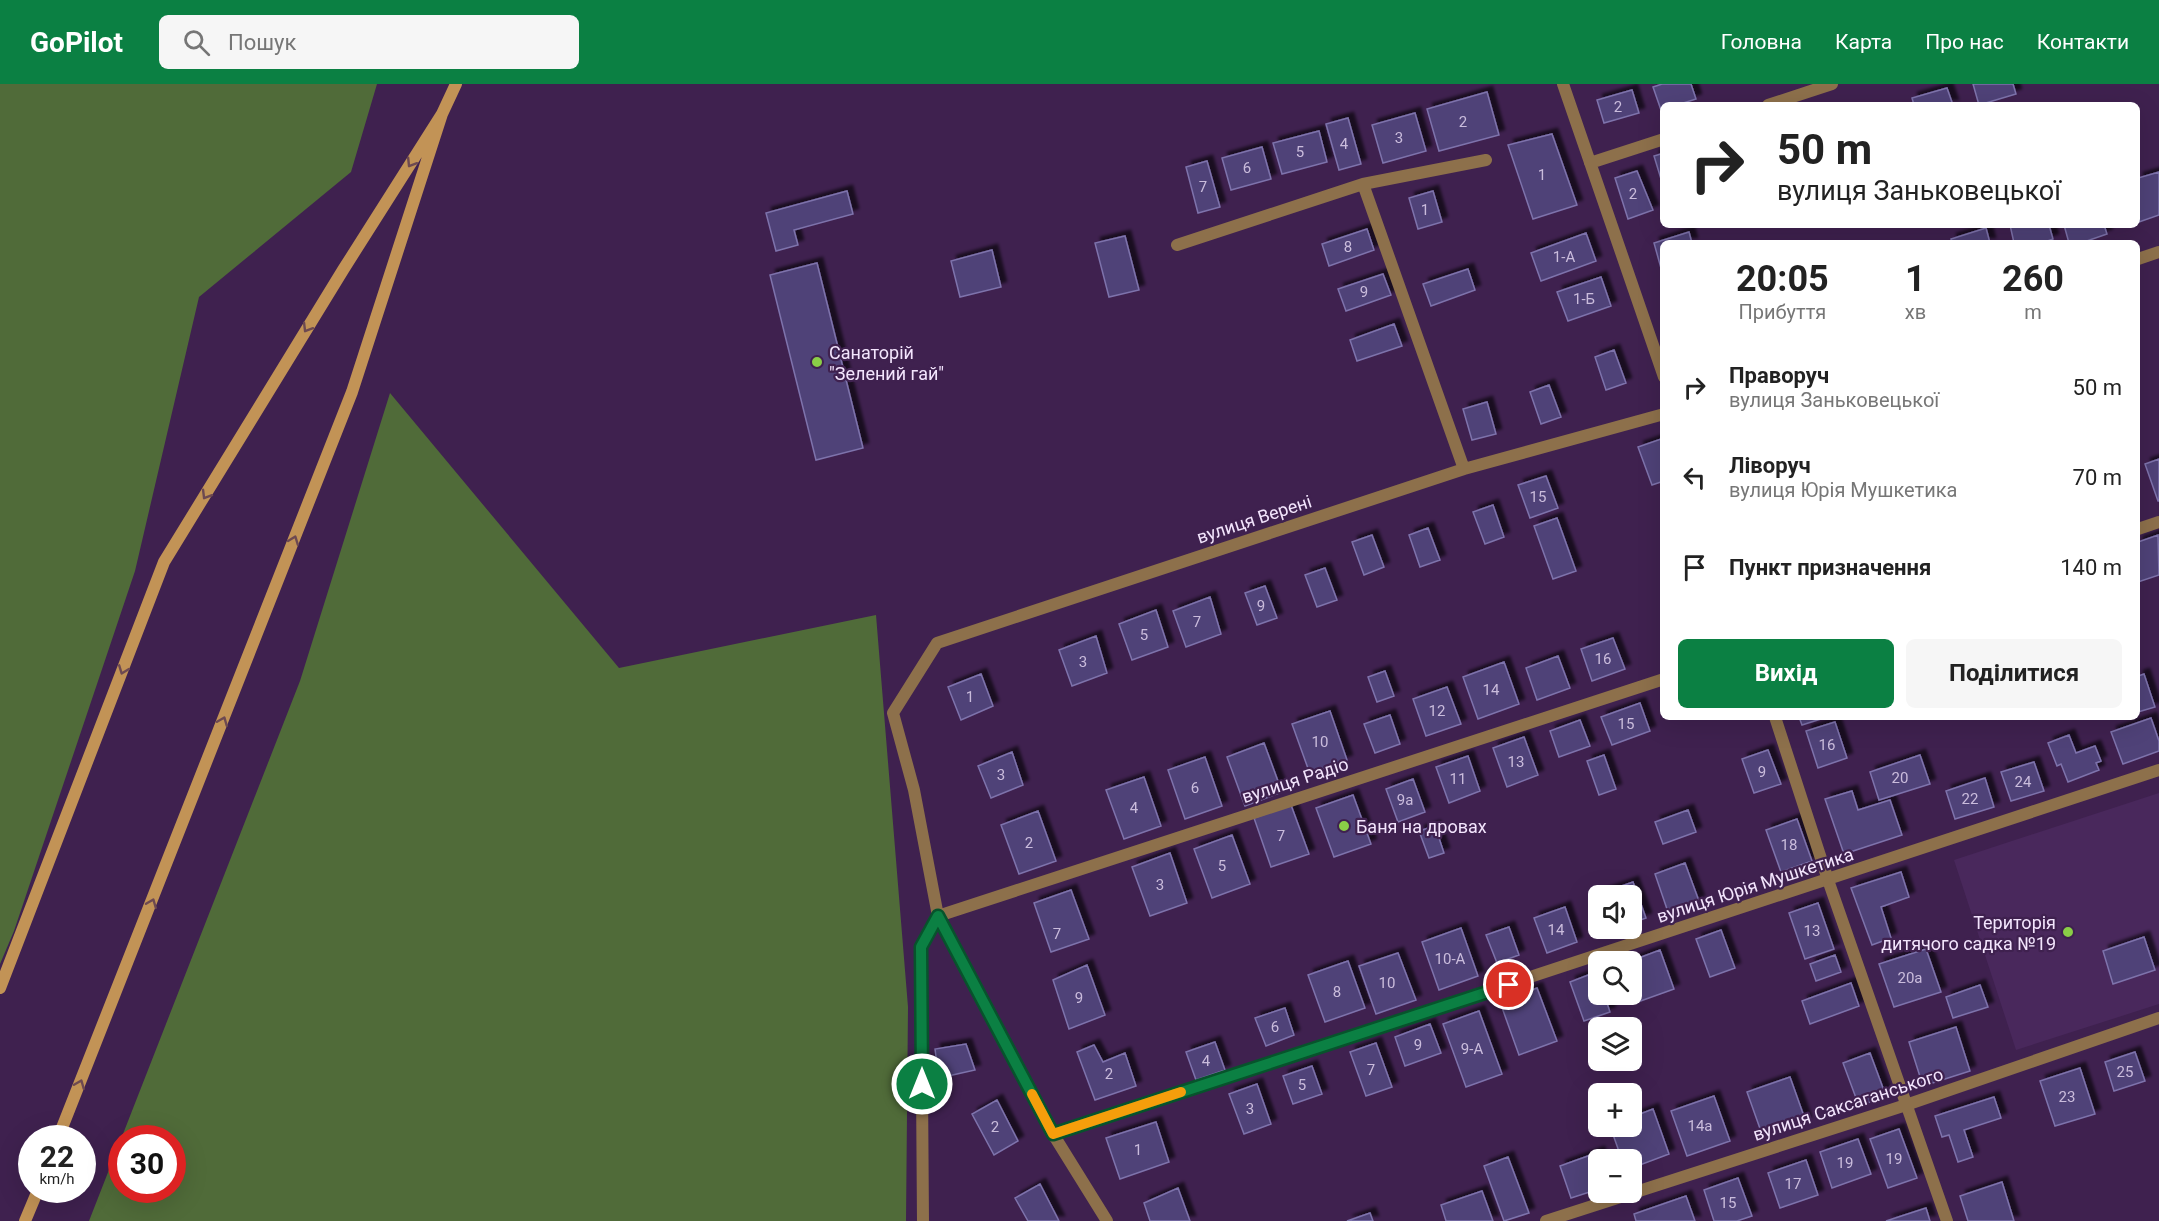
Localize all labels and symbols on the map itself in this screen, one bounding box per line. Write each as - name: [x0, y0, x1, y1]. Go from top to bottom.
- house number: 2: [1614, 98, 1622, 116]
- house number: 2: [1459, 113, 1467, 131]
- house number: 3: [1395, 129, 1403, 147]
- house number: 4: [1340, 135, 1349, 153]
- house number: 5: [1296, 143, 1304, 161]
- one-way arrow: [406, 157, 418, 167]
- house number: 6: [1243, 159, 1251, 177]
- house number: 1: [1538, 166, 1546, 184]
- house number: 7: [1199, 178, 1207, 196]
- house number: 2: [1629, 185, 1637, 203]
- house number: 1: [1421, 201, 1429, 219]
- house number: 8: [1344, 238, 1352, 256]
- house number: 1-А: [1553, 248, 1575, 266]
- house number: 9: [1360, 283, 1368, 301]
- house number: 1-Б: [1573, 290, 1595, 308]
- one-way arrow: [303, 322, 315, 332]
- place label: Санаторій "Зелений гай": [829, 342, 944, 384]
- marker: Санаторій "Зелений гай": [810, 355, 824, 369]
- house number: 15: [1530, 488, 1546, 506]
- one-way arrow: [201, 489, 213, 499]
- street label: вулиця Верені: [1194, 491, 1314, 547]
- one-way arrow: [287, 535, 300, 546]
- house number: 9: [1257, 597, 1265, 615]
- house number: 7: [1193, 613, 1201, 631]
- house number: 5: [1140, 626, 1148, 644]
- house number: 16: [1595, 650, 1611, 668]
- house number: 3: [1079, 653, 1087, 671]
- one-way arrow: [118, 664, 130, 675]
- house number: 14: [1483, 681, 1500, 699]
- house number: 1: [966, 688, 974, 706]
- house number: 12: [1429, 702, 1445, 720]
- house number: 15: [1618, 715, 1634, 733]
- one-way arrow: [216, 717, 228, 728]
- house number: 10: [1312, 733, 1328, 751]
- house number: 16: [1819, 736, 1835, 754]
- street label: вулиця Радіо: [1239, 753, 1351, 807]
- house number: 13: [1508, 753, 1524, 771]
- house number: 9: [1758, 763, 1766, 781]
- house number: 3: [997, 766, 1005, 784]
- house number: 20: [1892, 769, 1908, 787]
- house number: 11: [1450, 770, 1466, 788]
- house number: 24: [2015, 773, 2032, 791]
- house number: 6: [1191, 779, 1199, 797]
- house number: 22: [1962, 790, 1978, 808]
- house number: 9а: [1397, 791, 1413, 809]
- house number: 4: [1130, 799, 1139, 817]
- place label: Баня на дровах: [1356, 816, 1487, 837]
- marker: Баня на дровах: [1337, 819, 1351, 833]
- house number: 7: [1277, 827, 1285, 845]
- house number: 2: [1025, 834, 1033, 852]
- house number: 18: [1781, 836, 1797, 854]
- street label: вулиця Юрія Мушкетика: [1654, 843, 1856, 927]
- house number: 5: [1218, 857, 1226, 875]
- house number: 3: [1156, 876, 1164, 894]
- one-way arrow: [144, 898, 157, 908]
- place label: Територія дитячого садка №19: [1881, 912, 2056, 954]
- house number: 14: [1548, 921, 1565, 939]
- house number: 13: [1804, 922, 1820, 940]
- house number: 7: [1053, 925, 1061, 943]
- marker: Територія дитячого садка №19: [2061, 925, 2075, 939]
- house number: 10-А: [1435, 950, 1466, 968]
- pin: [1483, 959, 1534, 1010]
- house number: 20а: [1897, 969, 1923, 987]
- house number: 10: [1379, 974, 1395, 992]
- house number: 8: [1333, 983, 1341, 1001]
- house number: 9: [1075, 989, 1083, 1007]
- house number: 6: [1271, 1018, 1279, 1036]
- house number: 9: [1414, 1036, 1422, 1054]
- house number: 9-А: [1461, 1040, 1483, 1058]
- position arrow: [890, 1052, 954, 1116]
- house number: 4: [1202, 1052, 1211, 1070]
- house number: 7: [1367, 1061, 1375, 1079]
- street label: вулиця Саксаганського: [1750, 1063, 1946, 1145]
- house number: 25: [2117, 1063, 2133, 1081]
- house number: 2: [1105, 1065, 1113, 1083]
- house number: 5: [1298, 1076, 1306, 1094]
- one-way arrow: [73, 1079, 85, 1090]
- house number: 23: [2059, 1088, 2075, 1106]
- house number: 3: [1246, 1100, 1254, 1118]
- house number: 14а: [1687, 1117, 1713, 1135]
- house number: 2: [991, 1118, 999, 1136]
- speed limit sign: 30: [108, 1125, 186, 1203]
- house number: 1: [1134, 1141, 1142, 1159]
- house number: 19: [1886, 1150, 1902, 1168]
- house number: 19: [1837, 1154, 1853, 1172]
- house number: 17: [1785, 1175, 1801, 1193]
- house number: 15: [1720, 1194, 1736, 1212]

